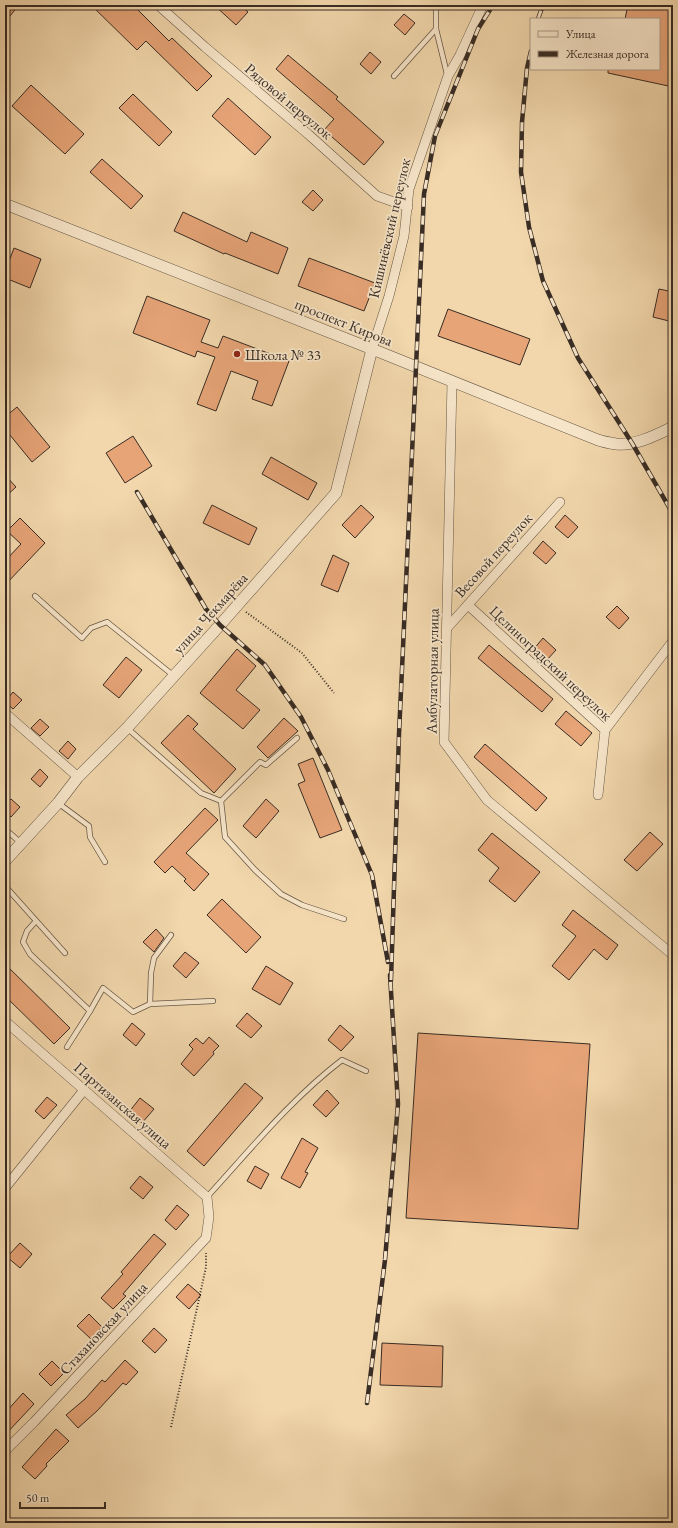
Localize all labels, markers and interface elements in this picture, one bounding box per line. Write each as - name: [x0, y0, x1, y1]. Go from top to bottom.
- legend: [530, 18, 660, 70]
- text: Улица: [565, 26, 596, 42]
- text: Железная дорога: [565, 46, 649, 62]
- street label: Рядовой переулок: [241, 59, 337, 143]
- street label: Кишинёвский переулок: [364, 156, 414, 300]
- street label: проспект Кирова: [292, 294, 396, 350]
- place label: Школа № 33: [245, 345, 321, 364]
- marker: Школа № 33: [232, 349, 242, 359]
- street label: Весовой переулок: [450, 509, 536, 601]
- street label: улица Чекмарёва: [169, 569, 251, 657]
- street label: Целиноградский переулок: [486, 601, 616, 725]
- street label: Амбулаторная улица: [421, 608, 443, 735]
- street label: Партизанская улица: [70, 1057, 176, 1153]
- street label: Стахановская улица: [55, 1278, 151, 1378]
- scale bar: [20, 1484, 105, 1510]
- text: 50 m: [26, 1490, 50, 1506]

